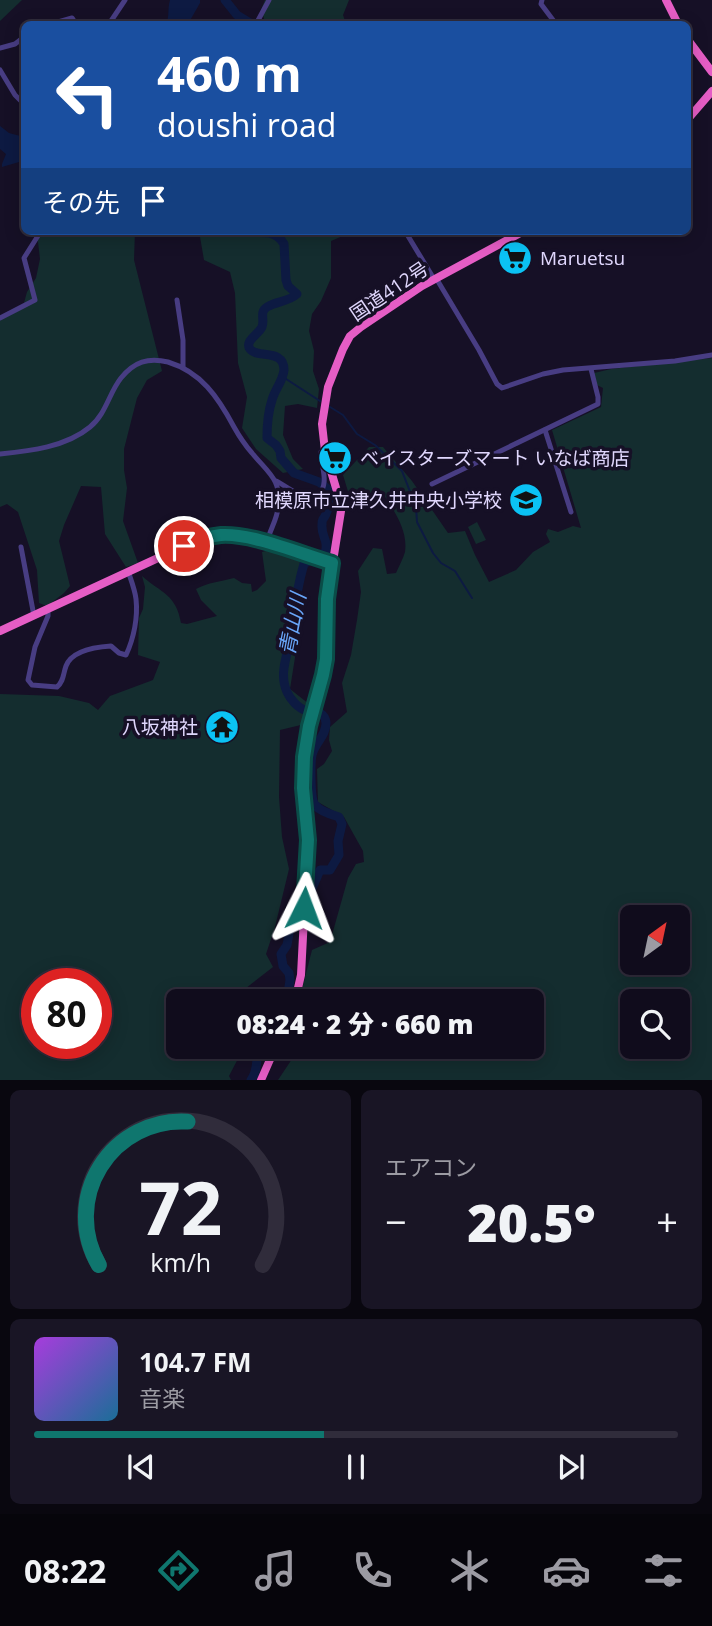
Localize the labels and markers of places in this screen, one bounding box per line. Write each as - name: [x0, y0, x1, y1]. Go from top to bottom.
- supermarket icon: Maruetsu: [496, 239, 534, 277]
- place label: Maruetsu: [540, 245, 625, 271]
- supermarket icon: ベイスターズマート いなば商店: [316, 439, 354, 477]
- place label: ベイスターズマート いなば商店: [360, 445, 629, 471]
- school or university icon: 相模原市立津久井中央小学校: [507, 481, 545, 519]
- place label: 相模原市立津久井中央小学校: [255, 487, 502, 513]
- pin: [154, 516, 214, 576]
- temple icon: 八坂神社: [203, 708, 241, 746]
- place label: 八坂神社: [122, 714, 198, 740]

